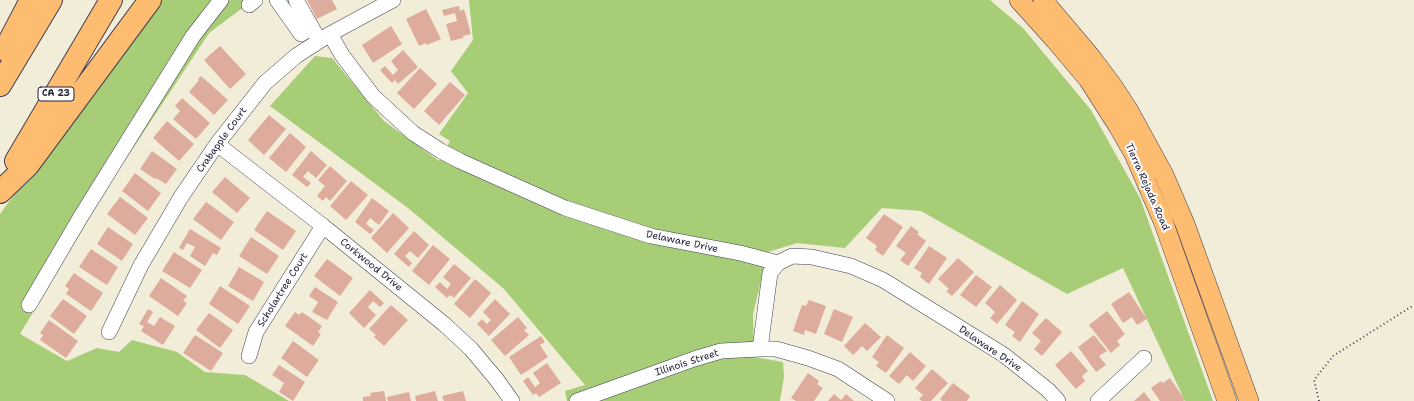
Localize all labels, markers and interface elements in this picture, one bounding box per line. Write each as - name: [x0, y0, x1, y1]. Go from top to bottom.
- road number: CA 23: [38, 87, 74, 101]
- street label: Crabapple Court: [194, 105, 250, 175]
- street label: Tierra Rejada Road: [1122, 141, 1172, 233]
- street label: Delaware Drive: [645, 229, 719, 255]
- street label: Corkwood Drive: [337, 236, 405, 294]
- street label: Scholartree Court: [255, 251, 311, 329]
- street label: Delaware Drive: [956, 324, 1024, 374]
- street label: Illinois Street: [654, 347, 720, 379]

